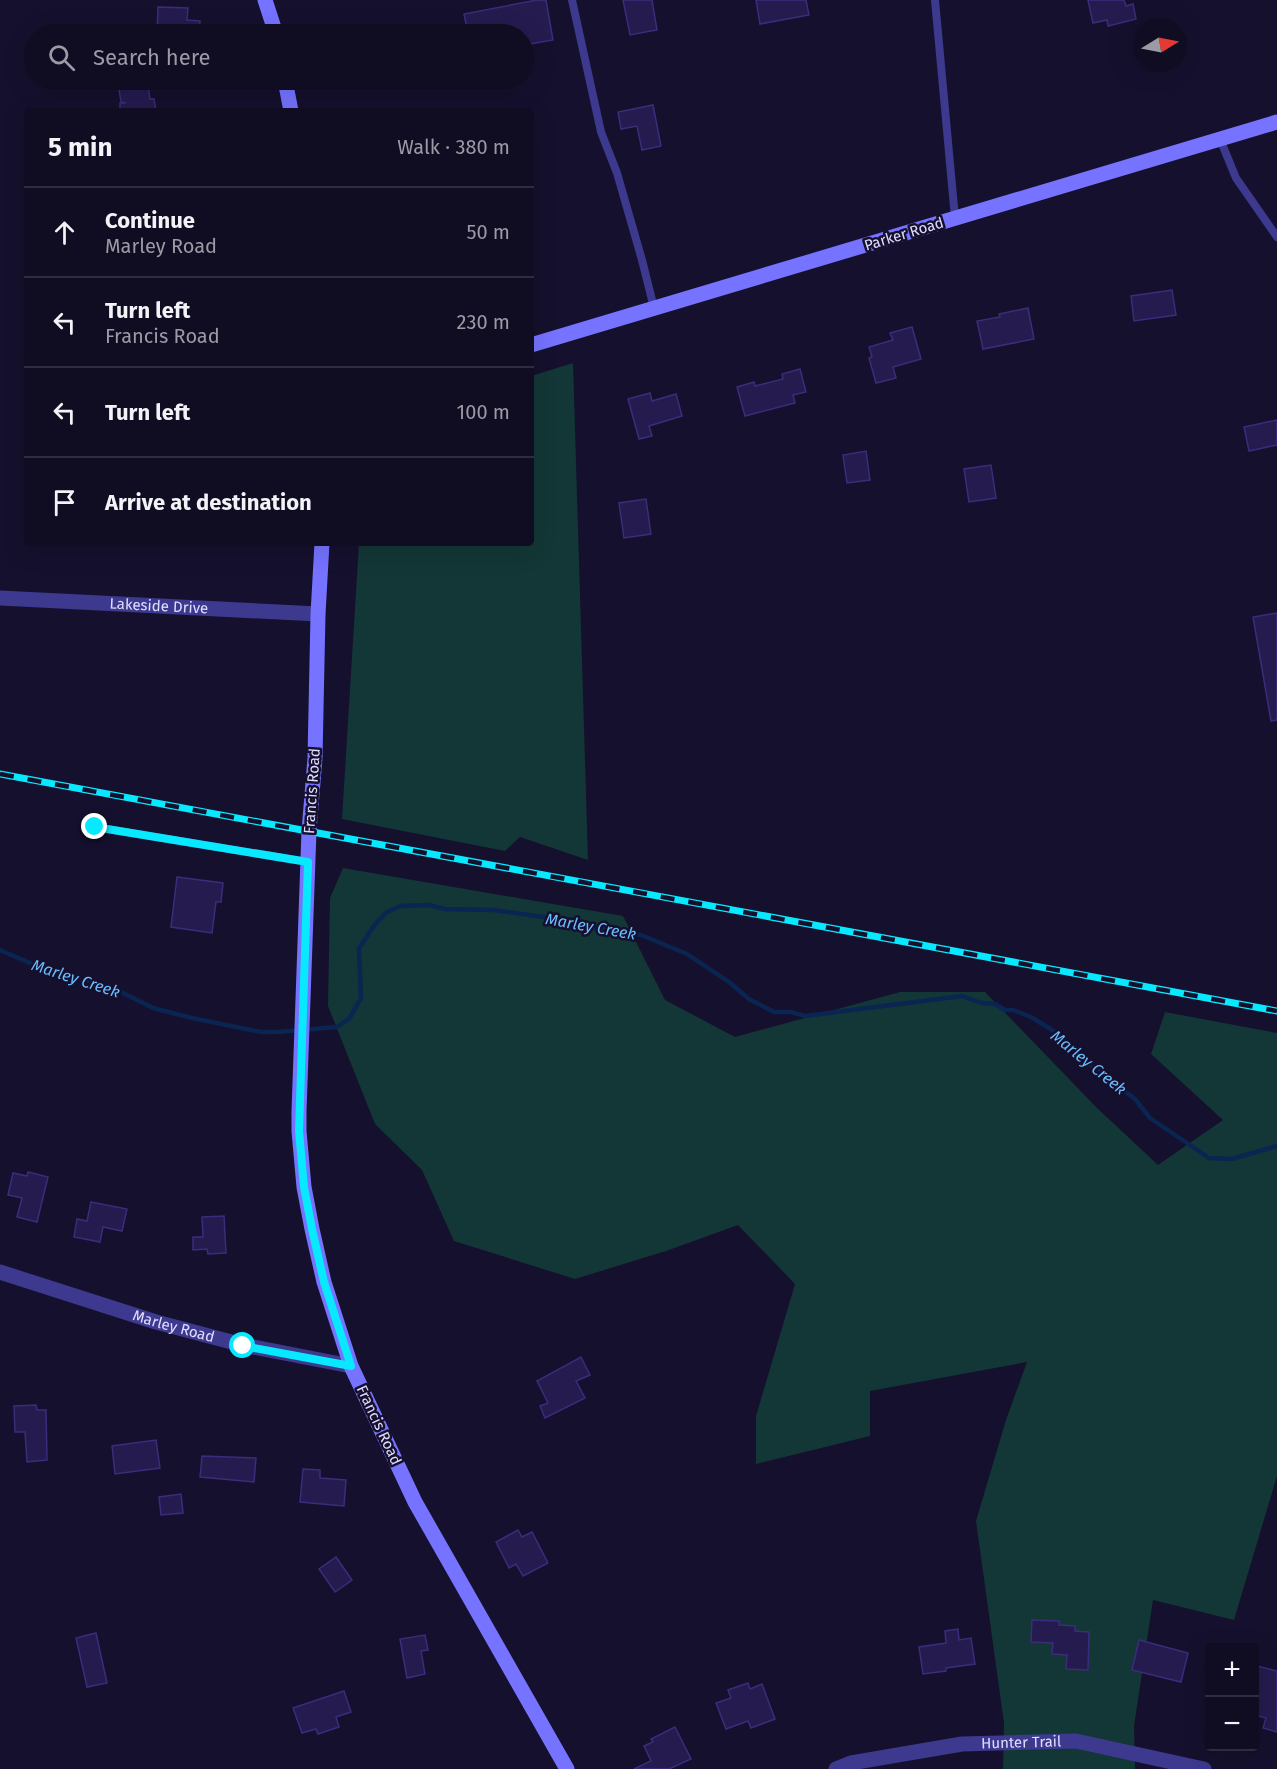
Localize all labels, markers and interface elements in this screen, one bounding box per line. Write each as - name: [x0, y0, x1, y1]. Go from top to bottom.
- north arrow: [1133, 18, 1187, 72]
- search box: [24, 24, 534, 90]
- icon: search: [45, 41, 78, 74]
- text: Search here: [93, 44, 211, 71]
- text: 5 min: [48, 132, 112, 163]
- text: Walk · 380 m: [397, 135, 510, 159]
- text: Continue: [105, 207, 195, 234]
- street label: Parker Road: [862, 213, 946, 255]
- icon: ahead: [48, 216, 81, 249]
- text: 50 m: [466, 220, 510, 244]
- text: Marley Road: [105, 234, 217, 258]
- text: Turn left: [105, 297, 190, 324]
- icon: left: [48, 306, 81, 339]
- text: 230 m: [457, 310, 510, 334]
- text: Francis Road: [105, 324, 220, 348]
- icon: left: [48, 396, 81, 429]
- text: Turn left: [105, 399, 190, 426]
- text: 100 m: [457, 400, 510, 424]
- icon: arrive: [48, 486, 81, 519]
- text: Arrive at destination: [105, 489, 312, 516]
- street label: Lakeside Drive: [109, 595, 209, 617]
- street label: Francis Road: [300, 747, 324, 835]
- route end: [81, 813, 107, 839]
- water label: Marley Creek: [544, 909, 638, 944]
- water label: Marley Creek: [29, 955, 123, 1002]
- water label: Marley Creek: [1047, 1026, 1130, 1099]
- street label: Marley Road: [131, 1306, 217, 1346]
- route start: [229, 1332, 255, 1358]
- street label: Francis Road: [353, 1382, 405, 1468]
- map controls: [1205, 1643, 1259, 1751]
- button: +: [1205, 1643, 1259, 1697]
- button: −: [1205, 1697, 1259, 1751]
- street label: Hunter Trail: [981, 1732, 1062, 1752]

